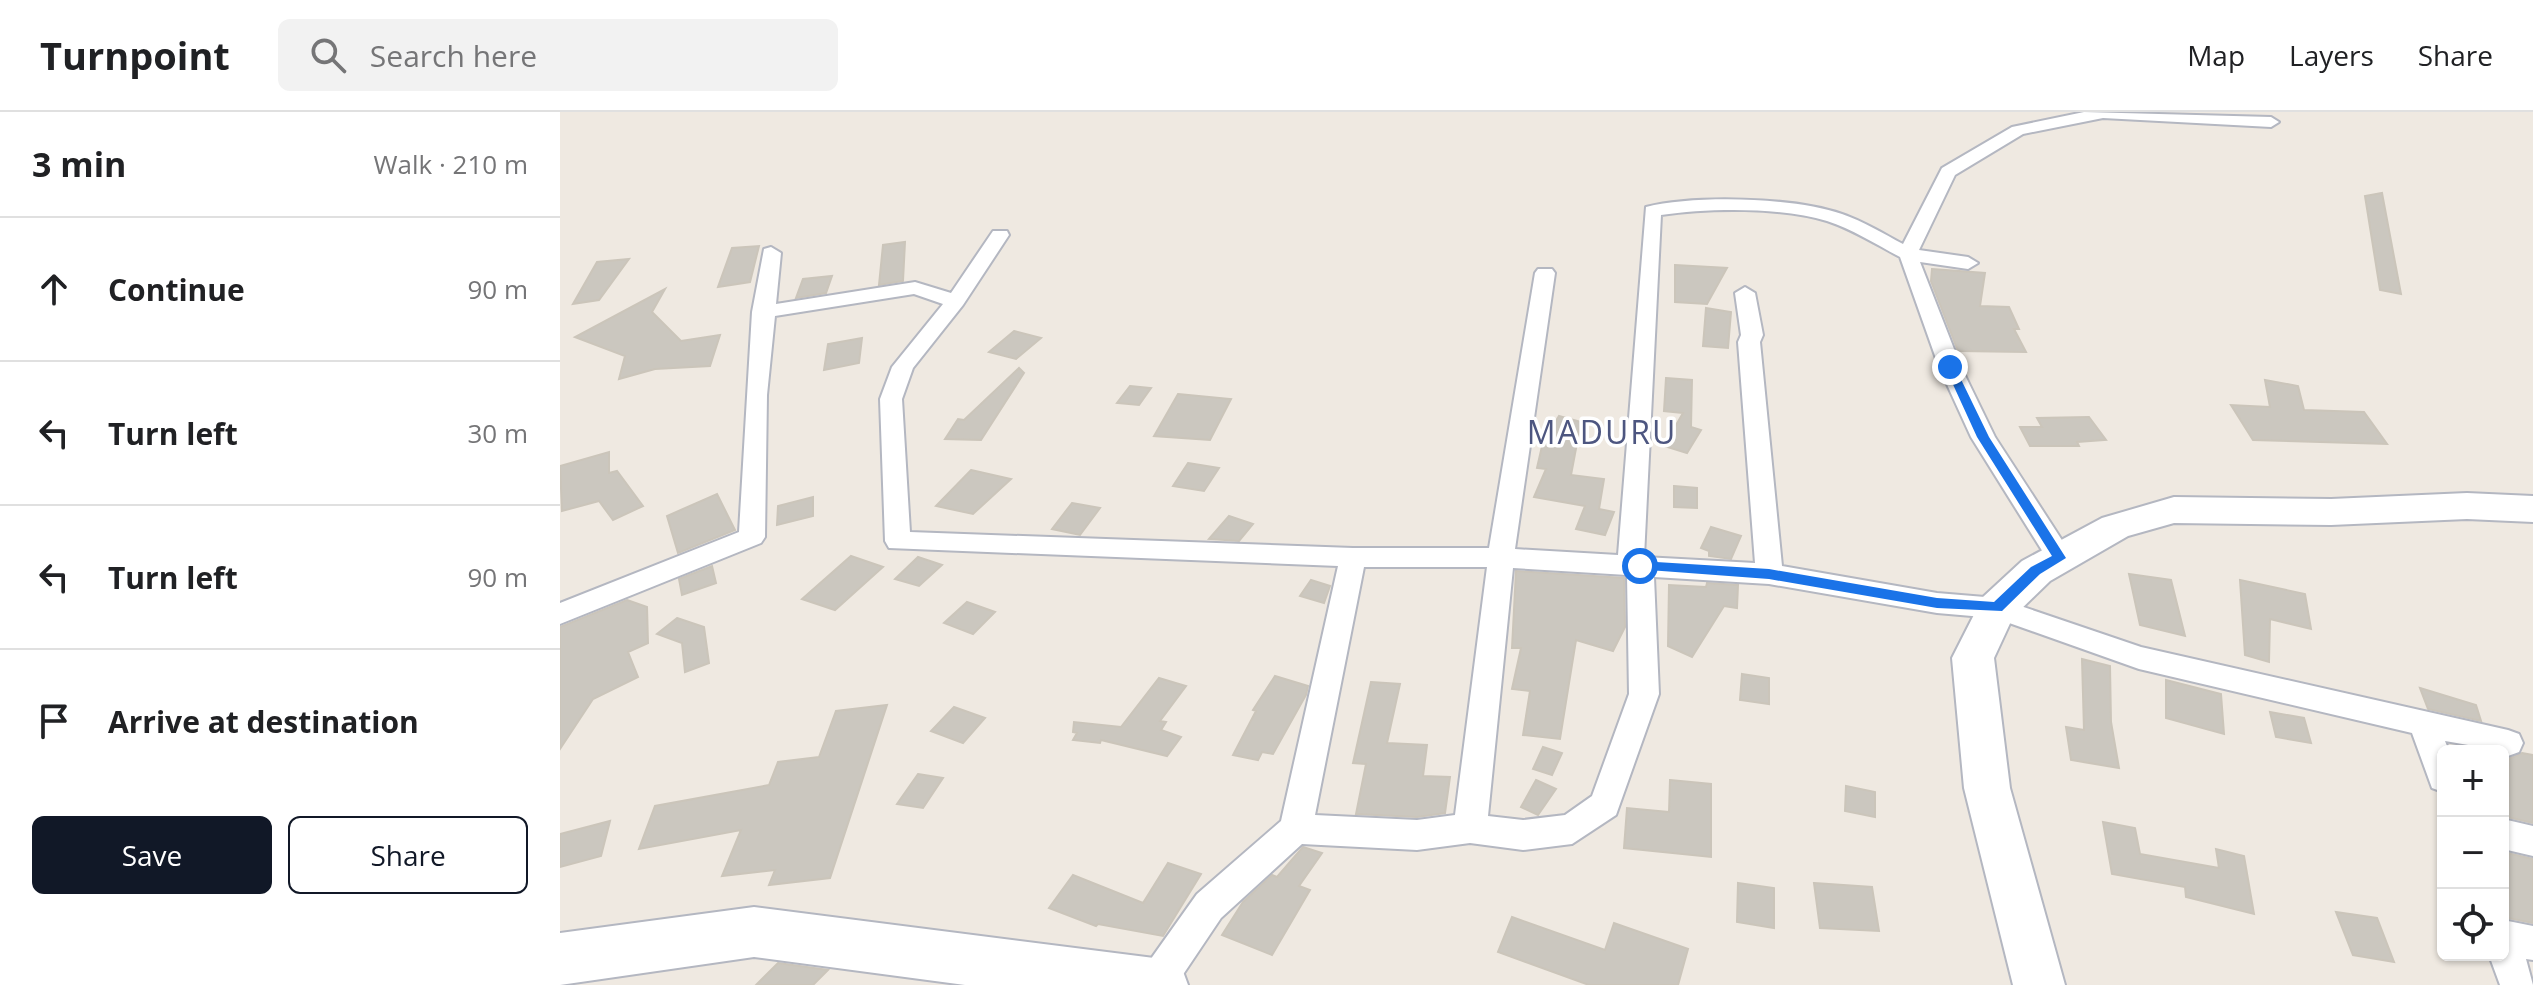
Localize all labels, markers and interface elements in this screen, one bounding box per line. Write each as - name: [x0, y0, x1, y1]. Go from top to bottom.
- search box: [278, 19, 838, 91]
- text: Turnpoint: [40, 29, 230, 81]
- icon: search: [306, 33, 350, 77]
- text: Search here: [370, 35, 537, 76]
- text: Map: [2187, 36, 2245, 74]
- text: Layers: [2289, 36, 2374, 74]
- text: Share: [2418, 36, 2493, 74]
- text: 3 min: [32, 141, 126, 187]
- text: Walk · 210 m: [374, 146, 528, 182]
- icon: ahead: [32, 267, 76, 311]
- text: Continue: [108, 269, 245, 310]
- text: 90 m: [467, 271, 528, 307]
- route end: [1932, 349, 1968, 385]
- district label: MADURU: [1527, 410, 1677, 453]
- icon: left: [32, 411, 76, 455]
- text: Turn left: [108, 413, 238, 454]
- text: 30 m: [467, 415, 528, 451]
- route start: [1622, 548, 1658, 584]
- icon: left: [32, 555, 76, 599]
- text: Turn left: [108, 557, 238, 598]
- text: 90 m: [467, 559, 528, 595]
- icon: arrive: [32, 699, 76, 743]
- text: Arrive at destination: [108, 701, 419, 742]
- map controls: [2437, 745, 2509, 961]
- button: +: [2437, 745, 2509, 817]
- button: Save: [32, 816, 272, 894]
- button: Share: [288, 816, 528, 894]
- button: −: [2437, 817, 2509, 889]
- button: locate: [2437, 889, 2509, 961]

